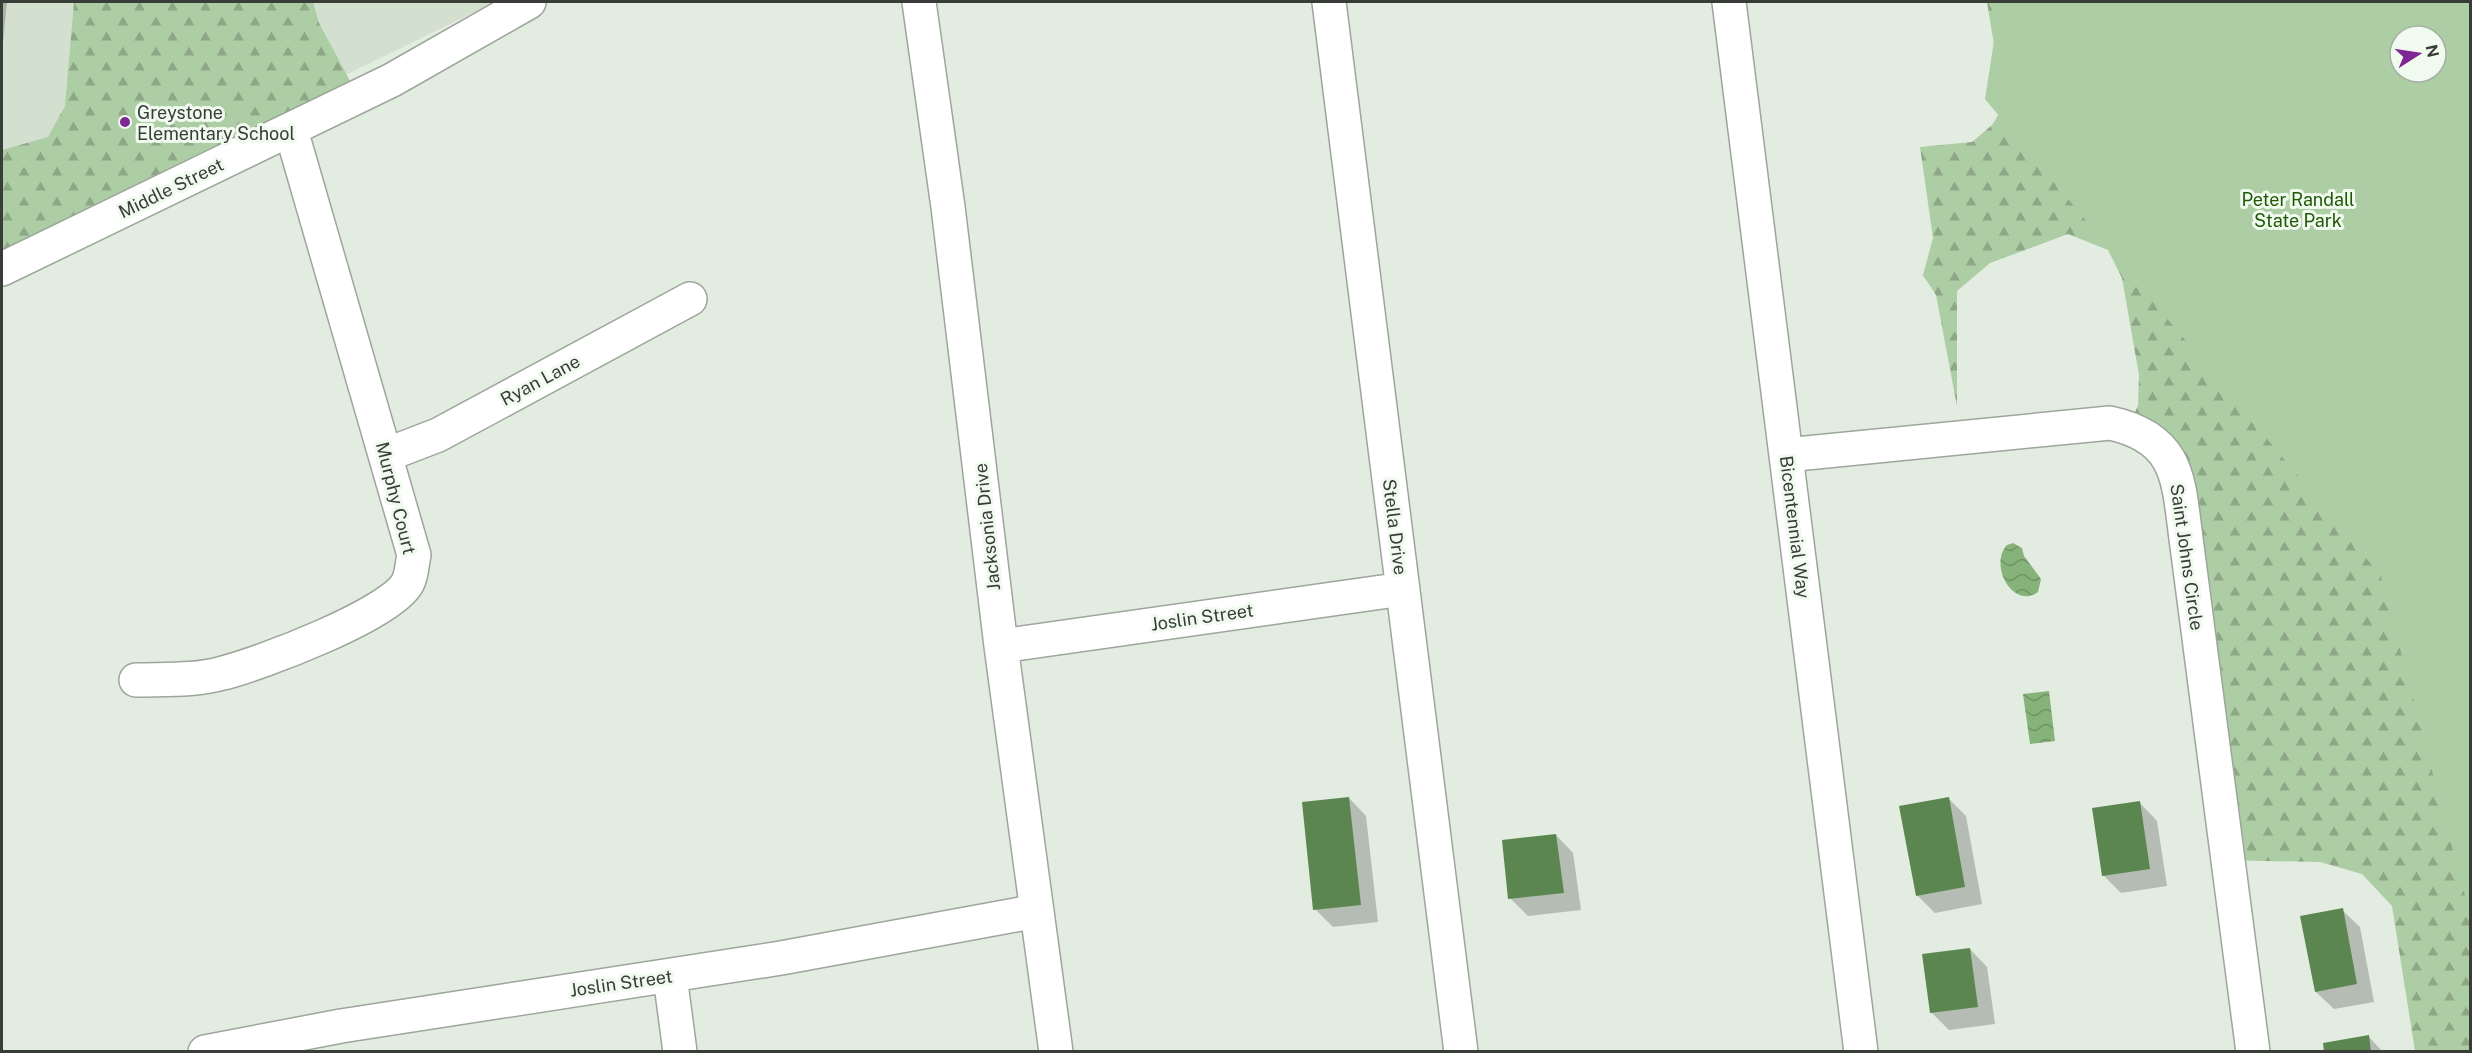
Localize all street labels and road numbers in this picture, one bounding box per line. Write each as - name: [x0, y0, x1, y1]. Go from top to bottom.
- street label: Middle Street: [115, 154, 227, 222]
- street label: Ryan Lane: [497, 350, 583, 410]
- street label: Murphy Court: [372, 440, 420, 556]
- street label: Bicentennial Way: [1776, 454, 1814, 600]
- street label: Jacksonia Drive: [970, 462, 1004, 592]
- street label: Stella Drive: [1379, 478, 1411, 576]
- street label: Saint Johns Circle: [2166, 482, 2208, 632]
- street label: Joslin Street: [1149, 599, 1255, 635]
- street label: Joslin Street: [568, 965, 674, 1001]

